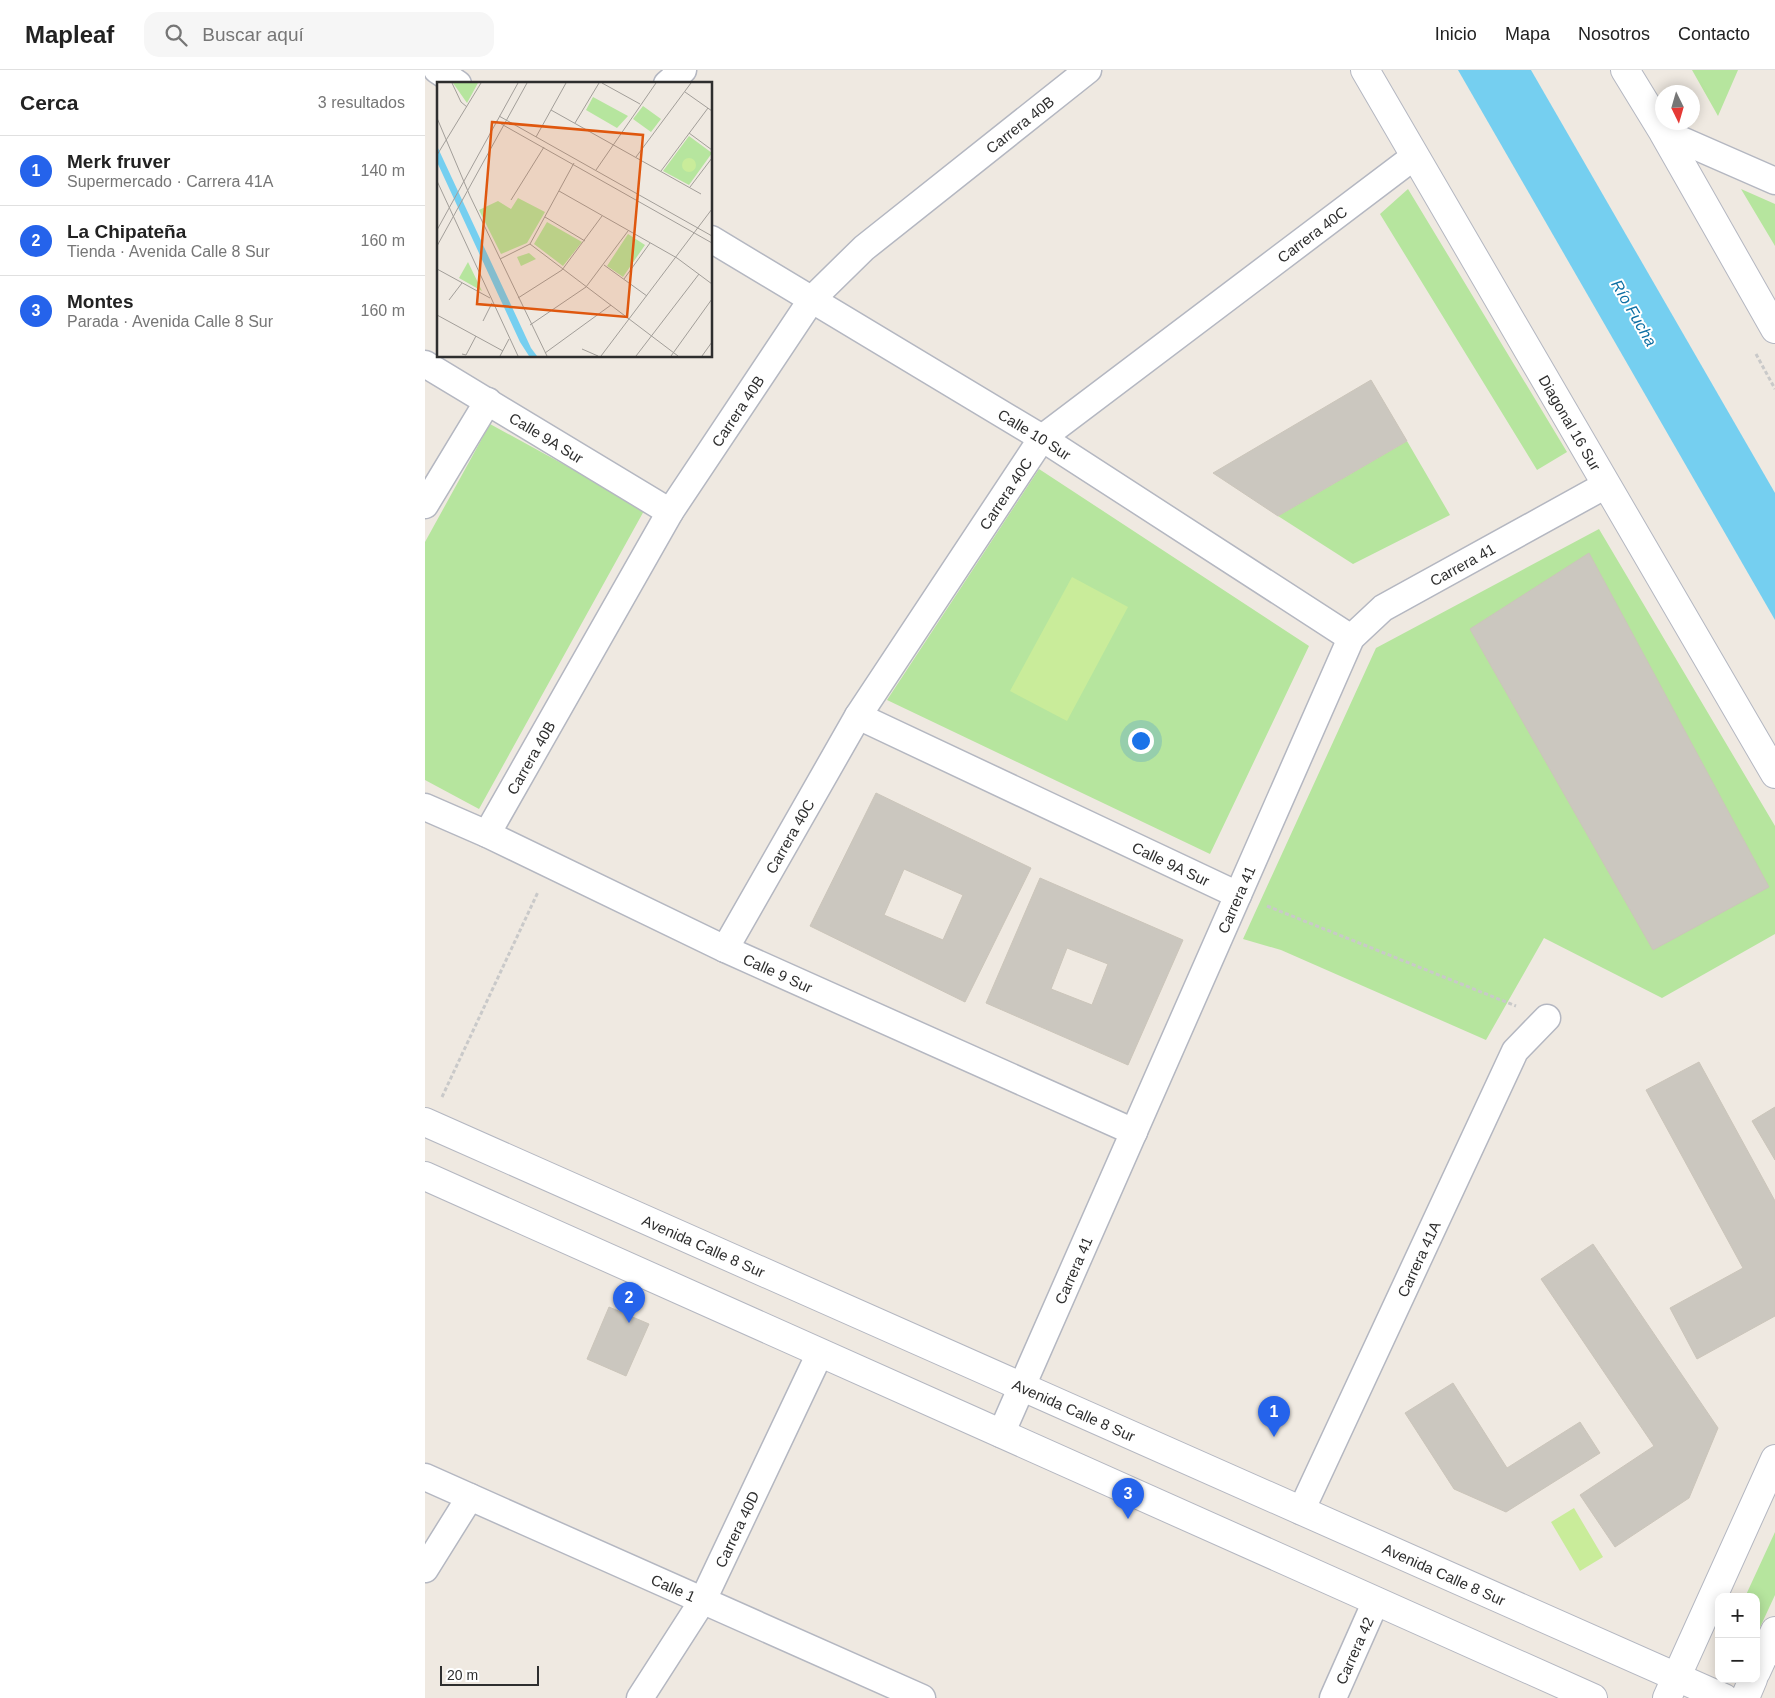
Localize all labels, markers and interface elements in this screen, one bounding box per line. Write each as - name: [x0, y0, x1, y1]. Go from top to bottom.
- search box: [144, 12, 494, 57]
- text: Mapleaf: [25, 21, 114, 48]
- icon: search: [162, 21, 190, 49]
- text: Buscar aquí: [202, 24, 304, 45]
- text: Inicio: [1435, 24, 1477, 44]
- text: Mapa: [1505, 24, 1550, 44]
- text: Nosotros: [1578, 24, 1650, 44]
- text: Contacto: [1678, 24, 1750, 44]
- inset map: [437, 82, 713, 358]
- north arrow: [1655, 85, 1700, 130]
- text: Cerca: [20, 91, 78, 114]
- street label: Carrera 40B: [982, 92, 1057, 156]
- text: 3 resultados: [318, 94, 405, 111]
- text: Merk fruver: [67, 151, 171, 172]
- text: 1: [32, 162, 40, 179]
- text: 140 m: [361, 162, 405, 179]
- text: Supermercado · Carrera 41A: [67, 173, 273, 190]
- street label: Carrera 40C: [1274, 202, 1350, 266]
- text: La Chipateña: [67, 221, 186, 242]
- text: 2: [32, 232, 40, 249]
- text: 160 m: [361, 232, 405, 249]
- text: Tienda · Avenida Calle 8 Sur: [67, 243, 270, 260]
- water label: Río Fucha: [1608, 277, 1660, 349]
- text: Montes: [67, 291, 134, 312]
- text: 3: [32, 302, 40, 319]
- text: 160 m: [361, 302, 405, 319]
- text: Parada · Avenida Calle 8 Sur: [67, 313, 273, 330]
- street label: Carrera 40B: [708, 372, 767, 450]
- street label: Diagonal 16 Sur: [1536, 372, 1605, 473]
- street label: Calle 10 Sur: [995, 405, 1074, 463]
- street label: Calle 9A Sur: [506, 409, 587, 466]
- street label: Carrera 40C: [975, 454, 1035, 533]
- street label: Carrera 41: [1427, 539, 1498, 589]
- street label: Carrera 40B: [503, 718, 558, 797]
- your location: [1128, 728, 1154, 754]
- street label: Carrera 40C: [762, 796, 817, 876]
- street label: Calle 9A Sur: [1130, 838, 1212, 889]
- street label: Carrera 41: [1214, 863, 1258, 936]
- street label: Calle 9 Sur: [741, 950, 815, 996]
- street label: Avenida Calle 8 Sur: [640, 1211, 768, 1280]
- street label: Carrera 41A: [1393, 1218, 1443, 1300]
- street label: Carrera 41: [1051, 1234, 1095, 1306]
- pin: 2: [613, 1282, 645, 1323]
- street label: Avenida Calle 8 Sur: [1010, 1375, 1138, 1444]
- pin: 1: [1258, 1396, 1290, 1437]
- pin: 3: [1112, 1478, 1144, 1519]
- street label: Carrera 40D: [711, 1488, 762, 1570]
- street label: Avenida Calle 8 Sur: [1380, 1539, 1508, 1609]
- street label: Calle 1: [649, 1570, 698, 1605]
- map controls: [1715, 1593, 1760, 1683]
- button: +: [1715, 1593, 1760, 1638]
- street label: Carrera 42: [1332, 1614, 1376, 1687]
- button: −: [1715, 1638, 1760, 1683]
- scale bar: [440, 1663, 539, 1686]
- text: 20 m: [447, 1667, 478, 1683]

